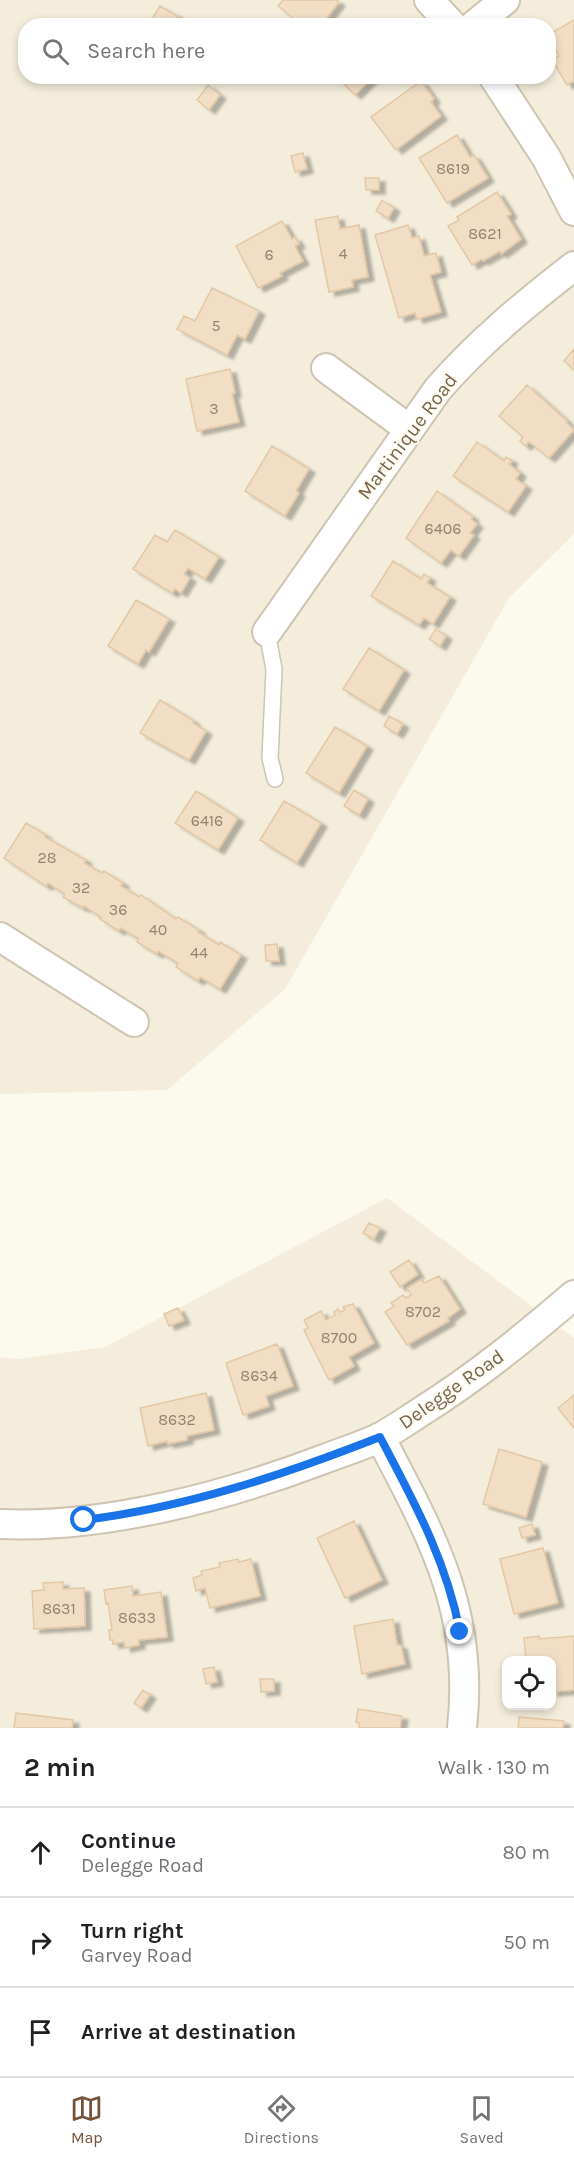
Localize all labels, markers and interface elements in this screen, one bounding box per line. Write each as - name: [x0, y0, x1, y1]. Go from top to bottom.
- search box: [18, 18, 556, 84]
- icon: search: [39, 35, 72, 68]
- text: Search here: [87, 38, 205, 64]
- house number: 8619: [436, 159, 470, 178]
- house number: 8621: [468, 224, 502, 243]
- house number: 4: [339, 244, 348, 263]
- house number: 6: [264, 245, 274, 264]
- house number: 5: [211, 316, 221, 335]
- street label: Martinique Road: [353, 369, 462, 504]
- house number: 3: [209, 399, 219, 418]
- house number: 6406: [425, 519, 461, 538]
- house number: 6416: [191, 811, 223, 830]
- house number: 28: [37, 848, 57, 867]
- house number: 32: [72, 878, 90, 897]
- house number: 36: [109, 900, 127, 919]
- house number: 40: [149, 920, 167, 939]
- house number: 44: [190, 943, 208, 962]
- house number: 8702: [405, 1302, 441, 1321]
- house number: 8700: [321, 1328, 357, 1347]
- street label: Delegge Road: [394, 1345, 508, 1434]
- house number: 8634: [240, 1366, 278, 1385]
- house number: 8632: [158, 1410, 196, 1429]
- route start: [70, 1506, 96, 1532]
- house number: 8631: [42, 1599, 76, 1618]
- house number: 8633: [118, 1608, 156, 1627]
- route end: [446, 1618, 472, 1644]
- map controls: [502, 1656, 556, 1710]
- button: locate: [502, 1656, 556, 1710]
- text: 2 min: [24, 1752, 96, 1783]
- text: Walk · 130 m: [438, 1756, 550, 1779]
- text: Continue: [81, 1828, 176, 1854]
- icon: ahead: [24, 1836, 57, 1869]
- text: 80 m: [502, 1841, 550, 1864]
- text: Delegge Road: [81, 1854, 204, 1877]
- text: Turn right: [81, 1918, 184, 1944]
- icon: right: [24, 1926, 57, 1959]
- text: 50 m: [503, 1931, 550, 1954]
- text: Garvey Road: [81, 1944, 193, 1967]
- icon: arrive: [24, 2016, 57, 2049]
- text: Arrive at destination: [81, 2019, 296, 2045]
- tab: Map: [70, 2092, 103, 2147]
- tab: Directions: [244, 2092, 319, 2147]
- tab: Saved: [460, 2092, 504, 2147]

